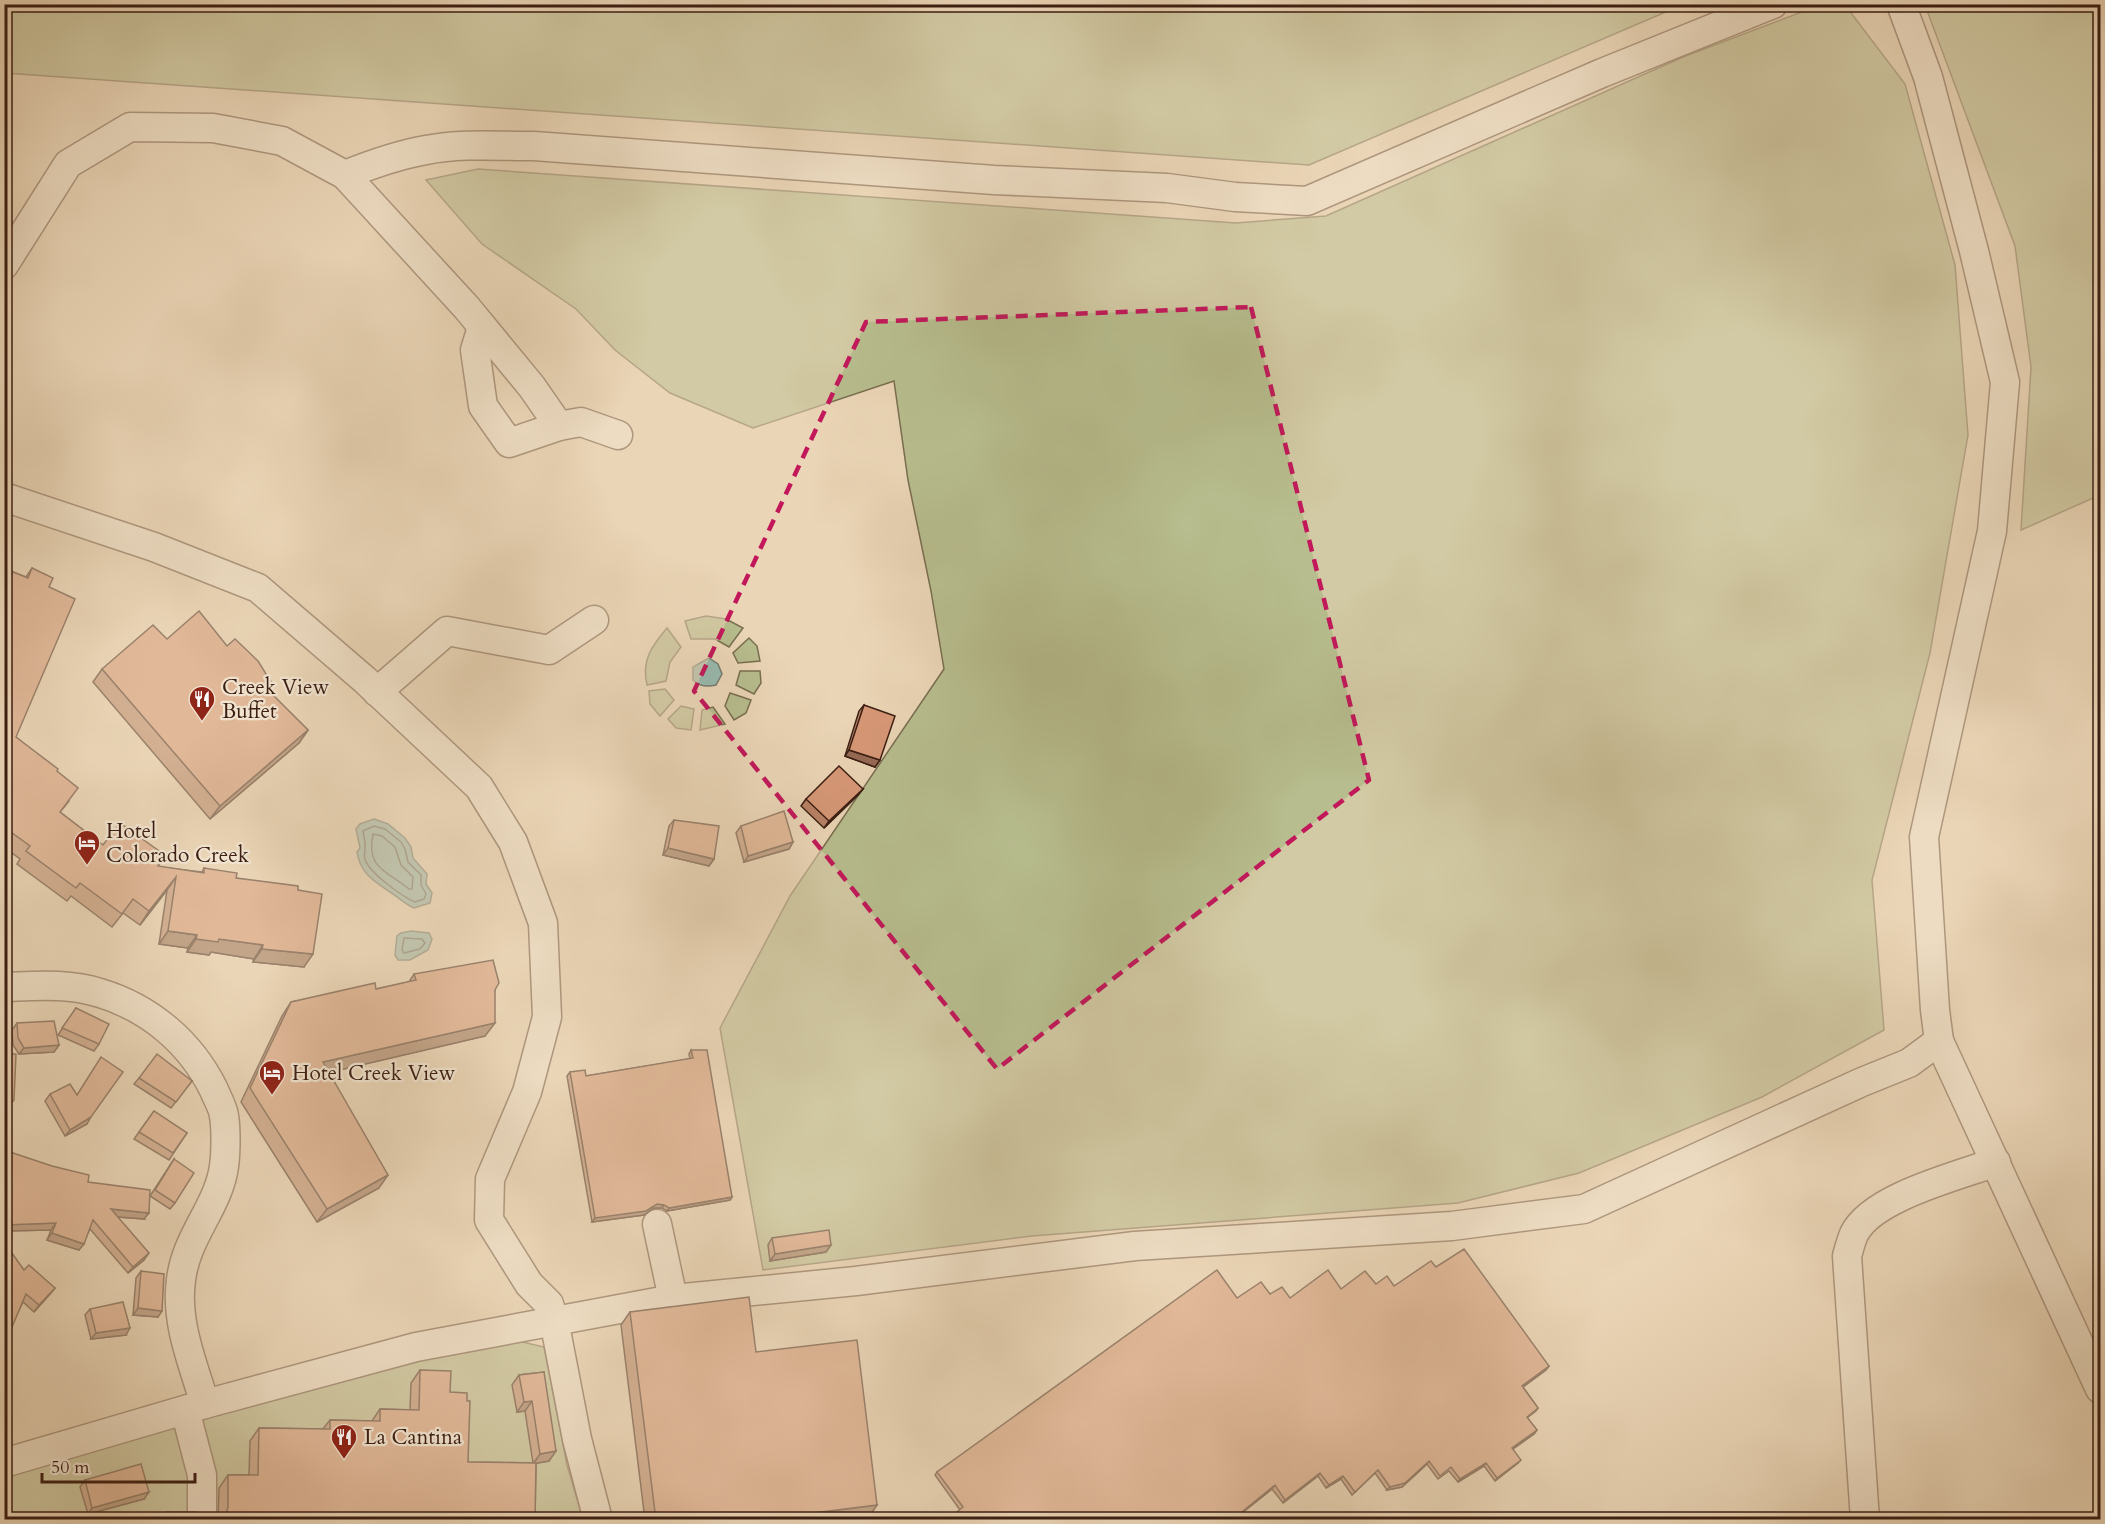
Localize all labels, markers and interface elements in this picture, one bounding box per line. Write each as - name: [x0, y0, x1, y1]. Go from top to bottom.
- place label: Creek View Buffet: [222, 673, 330, 726]
- restaurant icon: Creek View Buffet: [187, 684, 217, 722]
- place label: Hotel Colorado Creek: [106, 817, 250, 870]
- hotel icon: Hotel Colorado Creek: [72, 828, 102, 866]
- hotel icon: Hotel Creek View: [257, 1058, 287, 1096]
- place label: Hotel Creek View: [292, 1059, 456, 1088]
- restaurant icon: La Cantina: [329, 1422, 359, 1460]
- place label: La Cantina: [364, 1423, 462, 1452]
- scale bar: [42, 1446, 195, 1484]
- text: 50 m: [51, 1455, 90, 1480]

